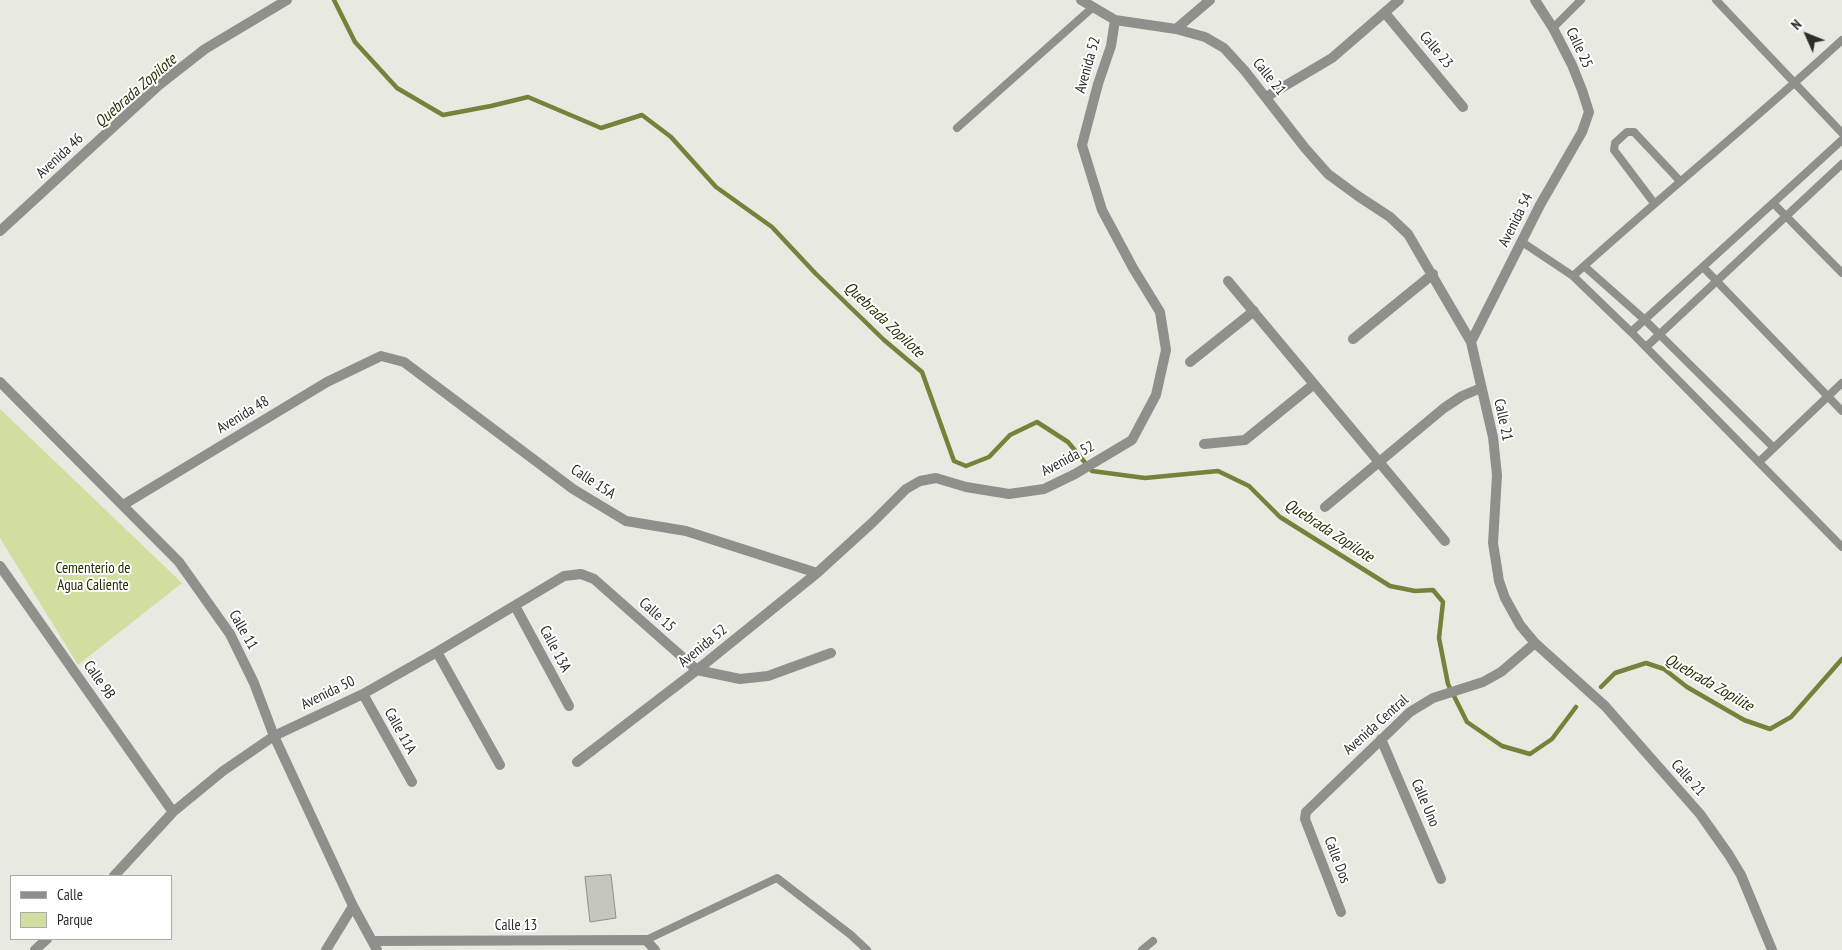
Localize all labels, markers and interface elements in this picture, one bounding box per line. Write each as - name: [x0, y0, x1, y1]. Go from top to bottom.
- north arrow: [1782, 10, 1832, 60]
- text: N: [1787, 16, 1805, 34]
- street label: Calle 25: [1562, 25, 1596, 71]
- street label: Calle 23: [1415, 28, 1457, 72]
- street label: Avenida 52: [1071, 35, 1105, 95]
- water label: Quebrada Zopilote: [91, 50, 181, 132]
- street label: Calle 21: [1249, 55, 1289, 99]
- street label: Avenida 46: [33, 130, 87, 182]
- street label: Avenida 54: [1495, 190, 1537, 250]
- water label: Quebrada Zopilote: [840, 278, 928, 362]
- street label: Avenida 48: [214, 392, 272, 438]
- street label: Calle 21: [1490, 397, 1516, 443]
- street label: Avenida 52: [1038, 438, 1098, 480]
- street label: Calle 15A: [567, 461, 619, 503]
- water label: Quebrada Zopilote: [1281, 495, 1377, 567]
- park label: Cementerio de Agua Caliente: [55, 560, 131, 595]
- street label: Calle 15: [635, 594, 679, 636]
- street label: Calle 11: [225, 607, 261, 653]
- street label: Avenida 52: [675, 621, 731, 671]
- street label: Calle 13A: [535, 623, 575, 675]
- water label: Quebrada Zopilite: [1662, 650, 1756, 716]
- street label: Calle 9B: [79, 657, 119, 703]
- street label: Avenida 50: [298, 672, 358, 714]
- street label: Avenida Central: [1340, 691, 1412, 759]
- street label: Calle 11A: [380, 705, 420, 757]
- street label: Calle 21: [1667, 756, 1709, 800]
- street label: Calle Uno: [1407, 777, 1443, 829]
- street label: Calle Dos: [1320, 834, 1354, 886]
- legend: [10, 875, 172, 940]
- text: Calle: [57, 885, 83, 904]
- text: Parque: [57, 910, 93, 929]
- street label: Calle 13: [495, 917, 537, 935]

